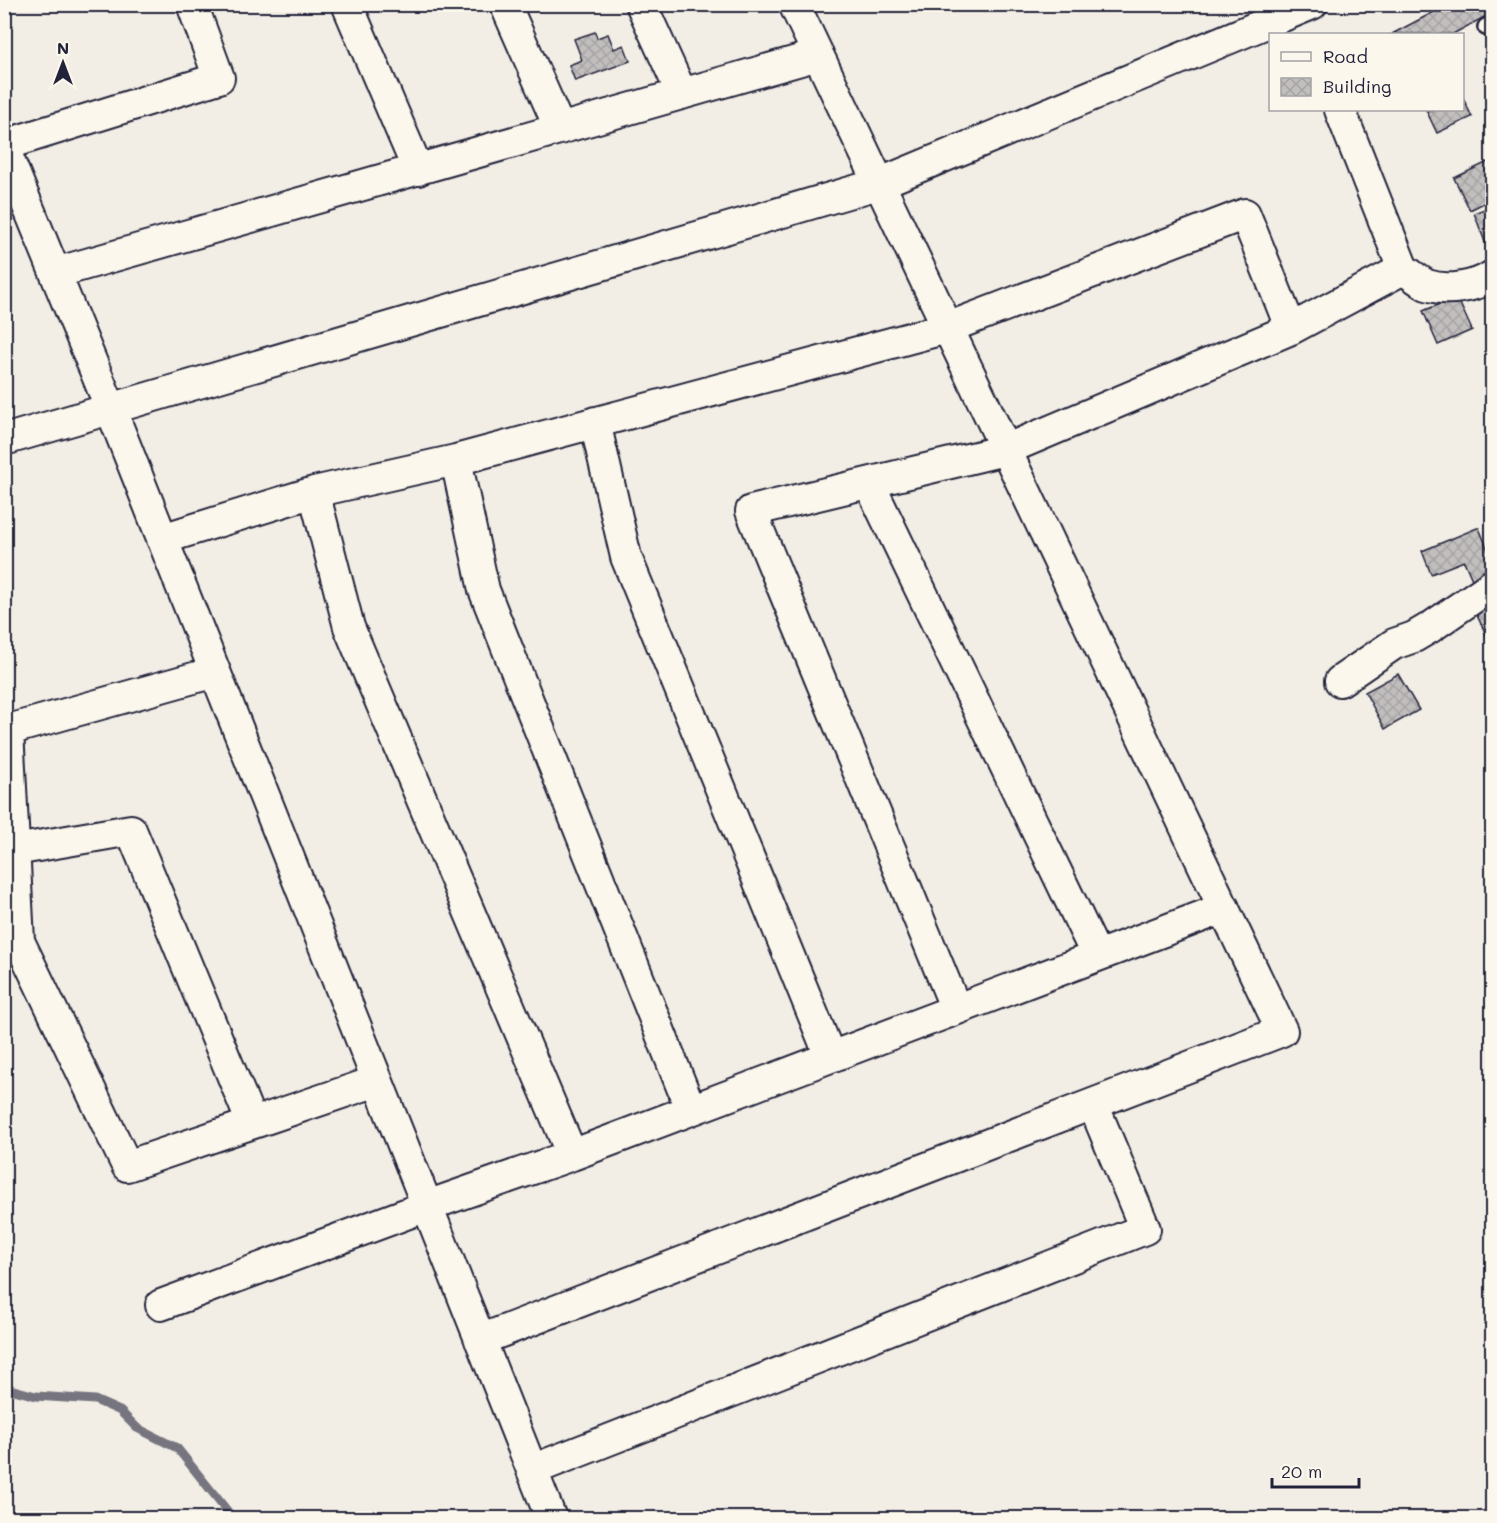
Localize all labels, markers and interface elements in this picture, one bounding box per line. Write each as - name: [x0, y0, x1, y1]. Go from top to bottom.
- north arrow: [33, 33, 93, 93]
- legend: [1269, 33, 1464, 111]
- text: N: [57, 37, 69, 58]
- text: Road: [1323, 44, 1368, 68]
- text: Building: [1323, 74, 1391, 98]
- scale bar: [1272, 1451, 1359, 1489]
- text: 20 m: [1281, 1459, 1322, 1483]

